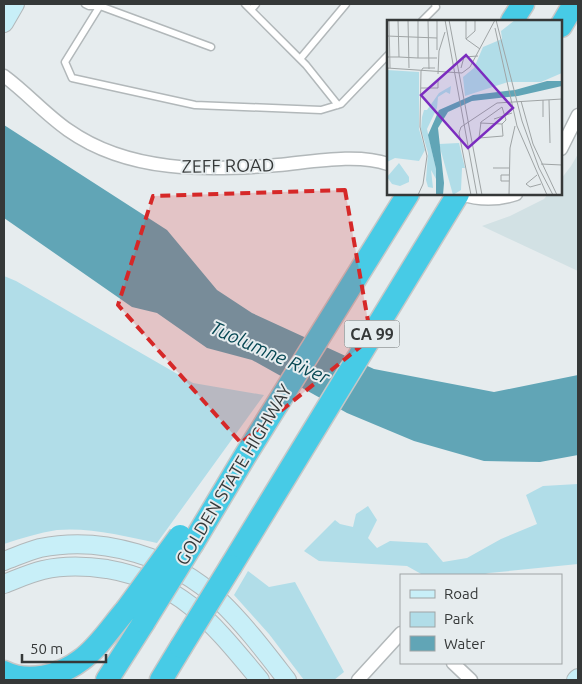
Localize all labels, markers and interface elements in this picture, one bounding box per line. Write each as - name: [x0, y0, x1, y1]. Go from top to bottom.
- inset map: [387, 20, 562, 195]
- street label: ZEFF ROAD: [181, 154, 275, 176]
- water label: Tuolumne River: [207, 316, 334, 388]
- road number: CA 99: [344, 320, 400, 348]
- street label: GOLDEN STATE HIGHWAY: [171, 380, 295, 568]
- legend: [400, 574, 562, 664]
- text: Road: [444, 585, 479, 602]
- text: Park: [444, 610, 474, 627]
- scale bar: [22, 632, 106, 664]
- text: Water: [444, 635, 485, 652]
- text: 50 m: [30, 640, 63, 657]

